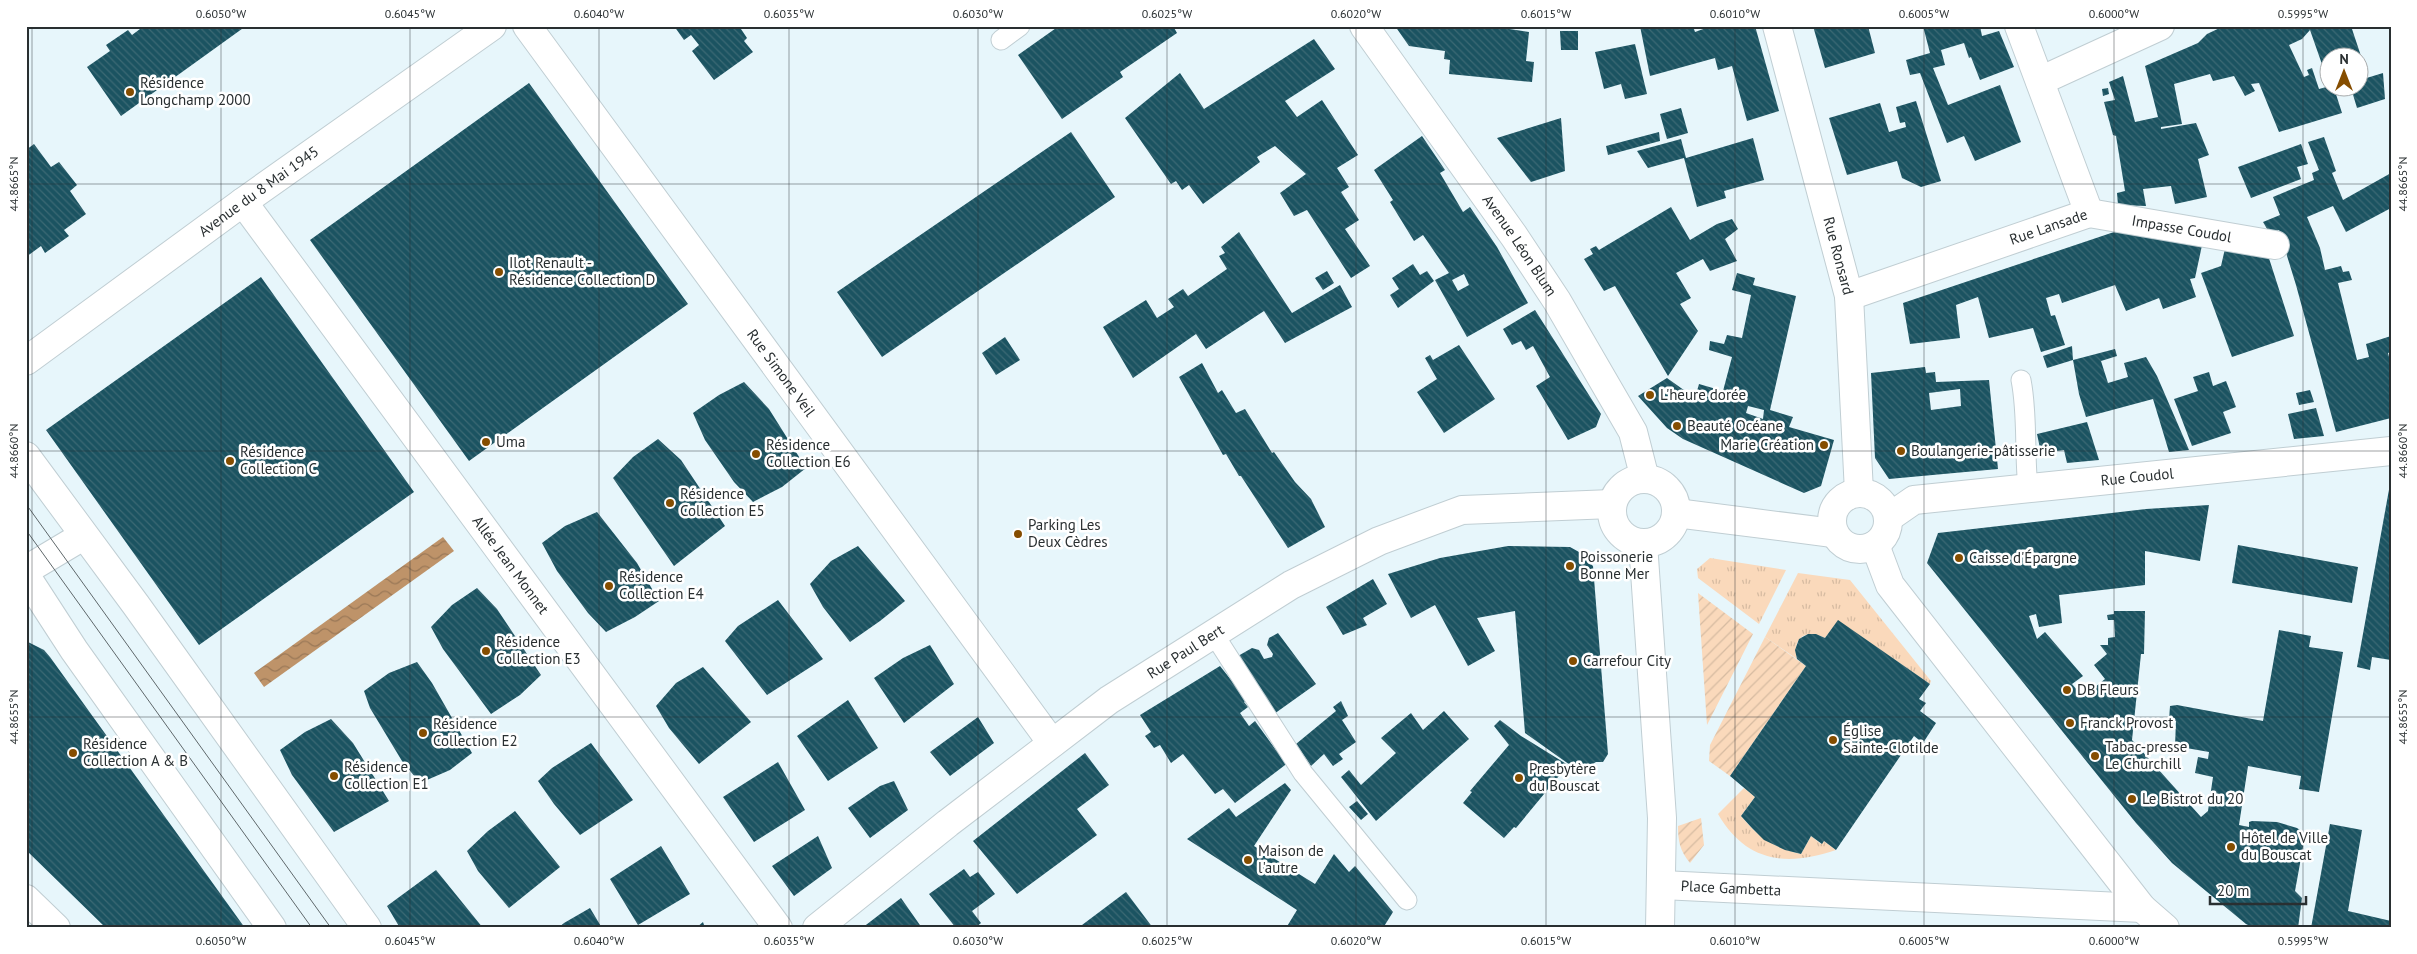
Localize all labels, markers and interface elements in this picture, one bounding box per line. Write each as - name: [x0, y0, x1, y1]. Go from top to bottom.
- text: 0.6050°W: [196, 6, 246, 21]
- text: 0.6045°W: [385, 6, 435, 21]
- text: 0.6040°W: [574, 6, 624, 21]
- text: 0.6035°W: [764, 6, 814, 21]
- text: 0.6030°W: [953, 6, 1003, 21]
- text: 0.6025°W: [1142, 6, 1192, 21]
- text: 0.6020°W: [1331, 6, 1381, 21]
- text: 0.6015°W: [1521, 6, 1571, 21]
- text: 0.6010°W: [1710, 6, 1760, 21]
- text: 0.6005°W: [1899, 6, 1949, 21]
- text: 0.6000°W: [2089, 6, 2139, 21]
- text: 0.5995°W: [2278, 6, 2328, 21]
- north arrow: [2320, 48, 2370, 98]
- text: N: [2339, 50, 2349, 68]
- place label: Résidence Longchamp 2000: [140, 73, 251, 109]
- marker: Résidence Longchamp 2000: [124, 86, 136, 98]
- street label: Avenue du 8 Mai 1945: [195, 141, 322, 240]
- text: 44.8665°N: [6, 157, 21, 211]
- text: 44.8665°N: [2395, 157, 2410, 211]
- street label: Avenue Léon Blum: [1478, 191, 1561, 300]
- street label: Rue Lansade: [2007, 204, 2090, 249]
- street label: Impasse Coudol: [2130, 211, 2234, 246]
- street label: Rue Ronsard: [1819, 215, 1858, 297]
- place label: Ilot Renault - Résidence Collection D: [509, 253, 655, 289]
- marker: Ilot Renault - Résidence Collection D: [493, 266, 505, 278]
- street label: Rue Simone Veil: [743, 325, 820, 421]
- place label: L'heure dorée: [1660, 385, 1746, 404]
- marker: L'heure dorée: [1644, 389, 1656, 401]
- place label: Beauté Océane: [1687, 416, 1783, 435]
- marker: Beauté Océane: [1671, 420, 1683, 432]
- text: 44.8660°N: [6, 424, 21, 478]
- text: 44.8660°N: [2395, 424, 2410, 478]
- place label: Uma: [496, 432, 525, 451]
- place label: Résidence Collection E6: [766, 435, 851, 471]
- place label: Marie Création: [1720, 435, 1814, 454]
- marker: Uma: [480, 436, 492, 448]
- marker: Marie Création: [1818, 439, 1830, 451]
- place label: Boulangerie-pâtisserie: [1911, 441, 2055, 460]
- place label: Résidence Collection C: [240, 442, 317, 478]
- marker: Boulangerie-pâtisserie: [1895, 445, 1907, 457]
- marker: Résidence Collection E6: [750, 448, 762, 460]
- marker: Résidence Collection C: [224, 455, 236, 467]
- street label: Rue Coudol: [2100, 463, 2175, 490]
- place label: Résidence Collection E5: [680, 484, 765, 520]
- marker: Résidence Collection E5: [664, 497, 676, 509]
- street label: Allée Jean Monnet: [468, 512, 553, 618]
- place label: Parking Les Deux Cèdres: [1028, 515, 1108, 551]
- marker: Parking Les Deux Cèdres: [1012, 528, 1024, 540]
- place label: Poissonerie Bonne Mer: [1580, 547, 1653, 583]
- place label: Caisse d'Épargne: [1969, 548, 2077, 567]
- marker: Caisse d'Épargne: [1953, 552, 1965, 564]
- marker: Poissonerie Bonne Mer: [1564, 560, 1576, 572]
- place label: Résidence Collection E4: [619, 567, 704, 603]
- marker: Résidence Collection E4: [603, 580, 615, 592]
- street label: Rue Paul Bert: [1143, 620, 1227, 683]
- place label: Résidence Collection E3: [496, 632, 581, 668]
- marker: Résidence Collection E3: [480, 645, 492, 657]
- place label: Carrefour City: [1583, 651, 1671, 670]
- marker: Carrefour City: [1567, 655, 1579, 667]
- place label: DB Fleurs: [2077, 680, 2139, 699]
- marker: DB Fleurs: [2061, 684, 2073, 696]
- text: 44.8655°N: [6, 690, 21, 744]
- text: 44.8655°N: [2395, 690, 2410, 744]
- place label: Franck Provost: [2080, 713, 2173, 732]
- place label: Résidence Collection E2: [433, 714, 518, 750]
- marker: Franck Provost: [2064, 717, 2076, 729]
- place label: Église Sainte-Clotilde: [1843, 721, 1939, 757]
- marker: Résidence Collection E2: [417, 727, 429, 739]
- place label: Résidence Collection A & B: [83, 734, 188, 770]
- marker: Église Sainte-Clotilde: [1827, 734, 1839, 746]
- place label: Tabac-presse Le Churchill: [2105, 737, 2187, 773]
- marker: Résidence Collection A & B: [67, 747, 79, 759]
- marker: Tabac-presse Le Churchill: [2089, 750, 2101, 762]
- place label: Résidence Collection E1: [344, 757, 429, 793]
- place label: Presbytère du Bouscat: [1529, 759, 1600, 795]
- marker: Résidence Collection E1: [328, 770, 340, 782]
- marker: Presbytère du Bouscat: [1513, 772, 1525, 784]
- place label: Le Bistrot du 20: [2142, 789, 2243, 808]
- marker: Le Bistrot du 20: [2126, 793, 2138, 805]
- place label: Hôtel de Ville du Bouscat: [2241, 828, 2328, 864]
- place label: Maison de l'autre: [1258, 841, 1324, 877]
- marker: Hôtel de Ville du Bouscat: [2225, 841, 2237, 853]
- marker: Maison de l'autre: [1242, 854, 1254, 866]
- scale bar: [2210, 874, 2306, 906]
- street label: Place Gambetta: [1680, 876, 1782, 900]
- text: 20 m: [2217, 881, 2250, 900]
- text: 0.6050°W: [196, 933, 246, 948]
- text: 0.6045°W: [385, 933, 435, 948]
- text: 0.6040°W: [574, 933, 624, 948]
- text: 0.6035°W: [764, 933, 814, 948]
- text: 0.6030°W: [953, 933, 1003, 948]
- text: 0.6025°W: [1142, 933, 1192, 948]
- text: 0.6020°W: [1331, 933, 1381, 948]
- text: 0.6015°W: [1521, 933, 1571, 948]
- text: 0.6010°W: [1710, 933, 1760, 948]
- text: 0.6005°W: [1899, 933, 1949, 948]
- text: 0.6000°W: [2089, 933, 2139, 948]
- text: 0.5995°W: [2278, 933, 2328, 948]

